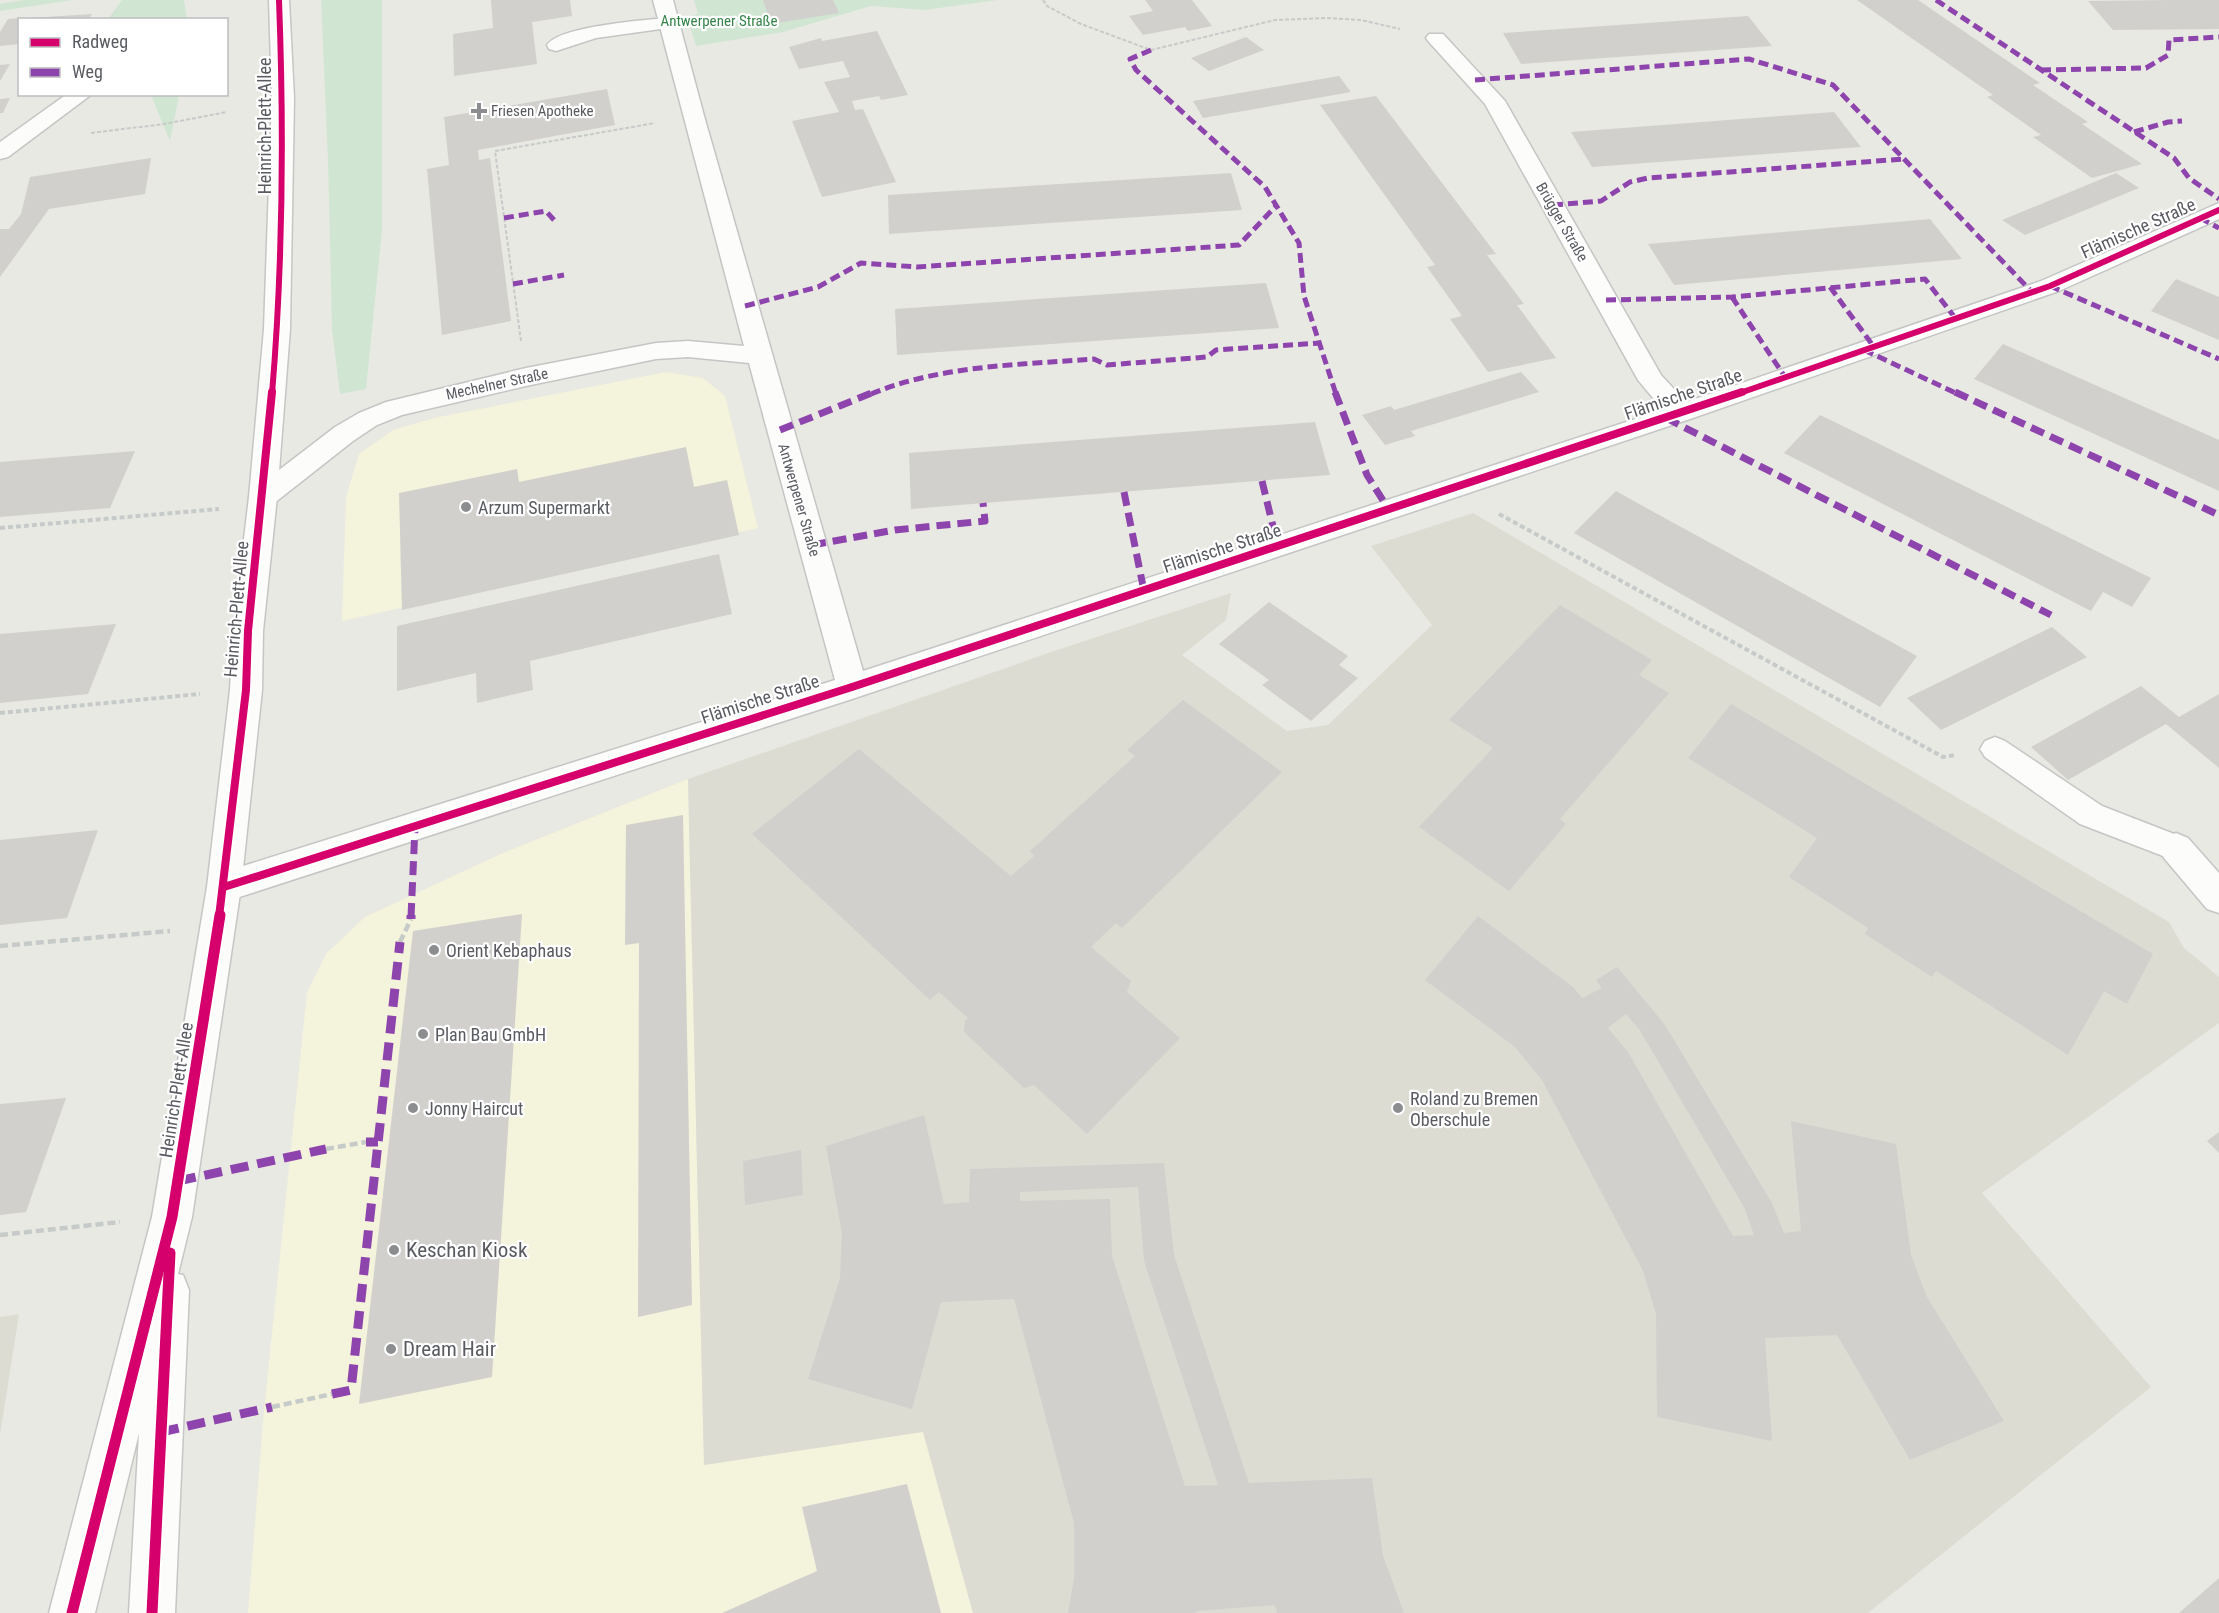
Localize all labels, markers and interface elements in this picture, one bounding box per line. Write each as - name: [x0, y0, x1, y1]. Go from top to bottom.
- park label: Antwerpener Straße: [661, 12, 777, 30]
- legend: [18, 18, 228, 96]
- text: Radweg: [72, 31, 128, 52]
- street label: Heinrich-Plett-Allee: [254, 58, 275, 194]
- text: Weg: [72, 61, 103, 82]
- place label: Friesen Apotheke: [491, 102, 594, 120]
- marker: Friesen Apotheke: [472, 104, 486, 118]
- street label: Brügger Straße: [1532, 179, 1592, 265]
- street label: Flämische Straße: [2077, 193, 2199, 263]
- street label: Mechelner Straße: [444, 364, 550, 404]
- street label: Flämische Straße: [1621, 364, 1745, 424]
- street label: Antwerpener Straße: [774, 441, 824, 559]
- place label: Arzum Supermarkt: [478, 497, 610, 518]
- marker: Arzum Supermarkt: [459, 500, 473, 514]
- street label: Flämische Straße: [1160, 519, 1284, 577]
- street label: Heinrich-Plett-Allee: [220, 540, 252, 678]
- street label: Flämische Straße: [698, 670, 822, 728]
- place label: Orient Kebaphaus: [446, 940, 572, 961]
- marker: Orient Kebaphaus: [427, 943, 441, 957]
- street label: Heinrich-Plett-Allee: [155, 1021, 197, 1159]
- place label: Plan Bau GmbH: [435, 1024, 546, 1045]
- marker: Plan Bau GmbH: [416, 1027, 430, 1041]
- place label: Roland zu Bremen Oberschule: [1410, 1088, 1538, 1130]
- place label: Jonny Haircut: [425, 1098, 523, 1119]
- marker: Jonny Haircut: [406, 1101, 420, 1115]
- marker: Roland zu Bremen Oberschule: [1391, 1101, 1405, 1115]
- place label: Keschan Kiosk: [406, 1238, 528, 1262]
- marker: Keschan Kiosk: [387, 1243, 401, 1257]
- place label: Dream Hair: [403, 1337, 496, 1361]
- marker: Dream Hair: [384, 1342, 398, 1356]

